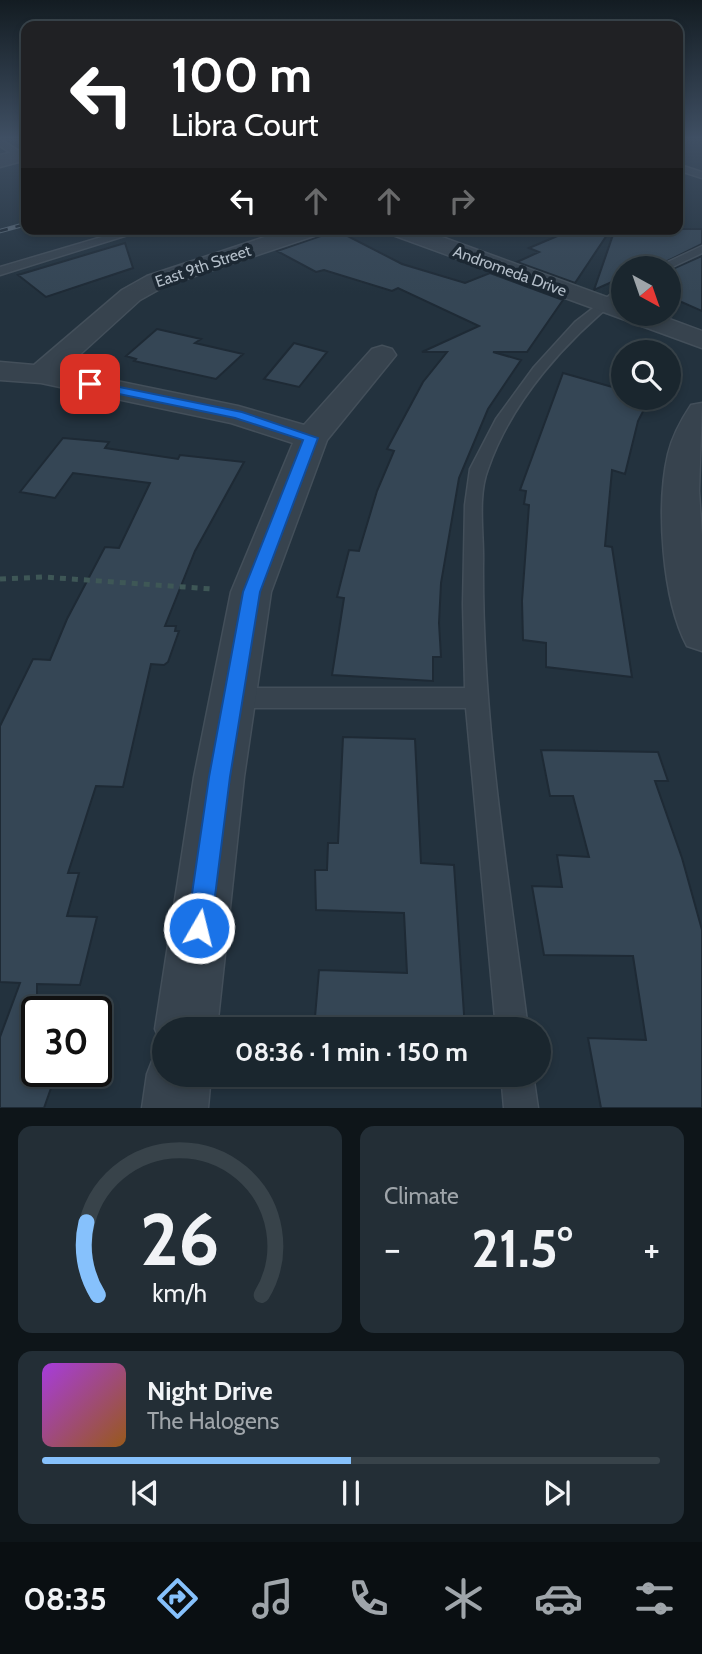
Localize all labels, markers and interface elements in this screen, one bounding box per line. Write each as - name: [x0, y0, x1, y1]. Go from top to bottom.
- text: 100 m: [171, 45, 312, 104]
- icon: left: [56, 49, 147, 140]
- text: Libra Court: [171, 105, 319, 144]
- icon: left: [224, 182, 262, 220]
- icon: ahead: [297, 182, 335, 220]
- icon: ahead: [370, 182, 408, 220]
- icon: right: [443, 182, 481, 220]
- street label: East 9th Street: [153, 241, 254, 291]
- street label: Andromeda Drive: [451, 242, 569, 300]
- north arrow: [611, 256, 681, 326]
- map controls: [611, 256, 681, 410]
- button: search: [611, 340, 681, 410]
- pin: [60, 354, 120, 414]
- icon: arrive: [71, 365, 109, 403]
- position arrow: [162, 891, 236, 965]
- speed limit sign: 30: [21, 996, 112, 1087]
- text: 08:36 · 1 min · 150 m: [235, 1036, 468, 1068]
- text: Climate: [384, 1182, 459, 1210]
- text: 26: [140, 1196, 220, 1284]
- text: 21.5°: [471, 1217, 573, 1280]
- text: −: [384, 1225, 401, 1272]
- text: +: [643, 1225, 660, 1272]
- text: km/h: [153, 1278, 207, 1308]
- text: Night Drive: [147, 1375, 273, 1407]
- text: The Halogens: [147, 1407, 279, 1435]
- icon: previous: [126, 1474, 164, 1512]
- icon: pause: [332, 1474, 370, 1512]
- icon: next: [538, 1474, 576, 1512]
- icon: directions: [153, 1574, 202, 1623]
- icon: music: [248, 1574, 297, 1623]
- icon: phone: [344, 1574, 393, 1623]
- icon: climate: [439, 1574, 488, 1623]
- icon: car: [534, 1574, 583, 1623]
- icon: filters: [630, 1574, 679, 1623]
- text: 08:35: [23, 1579, 107, 1618]

